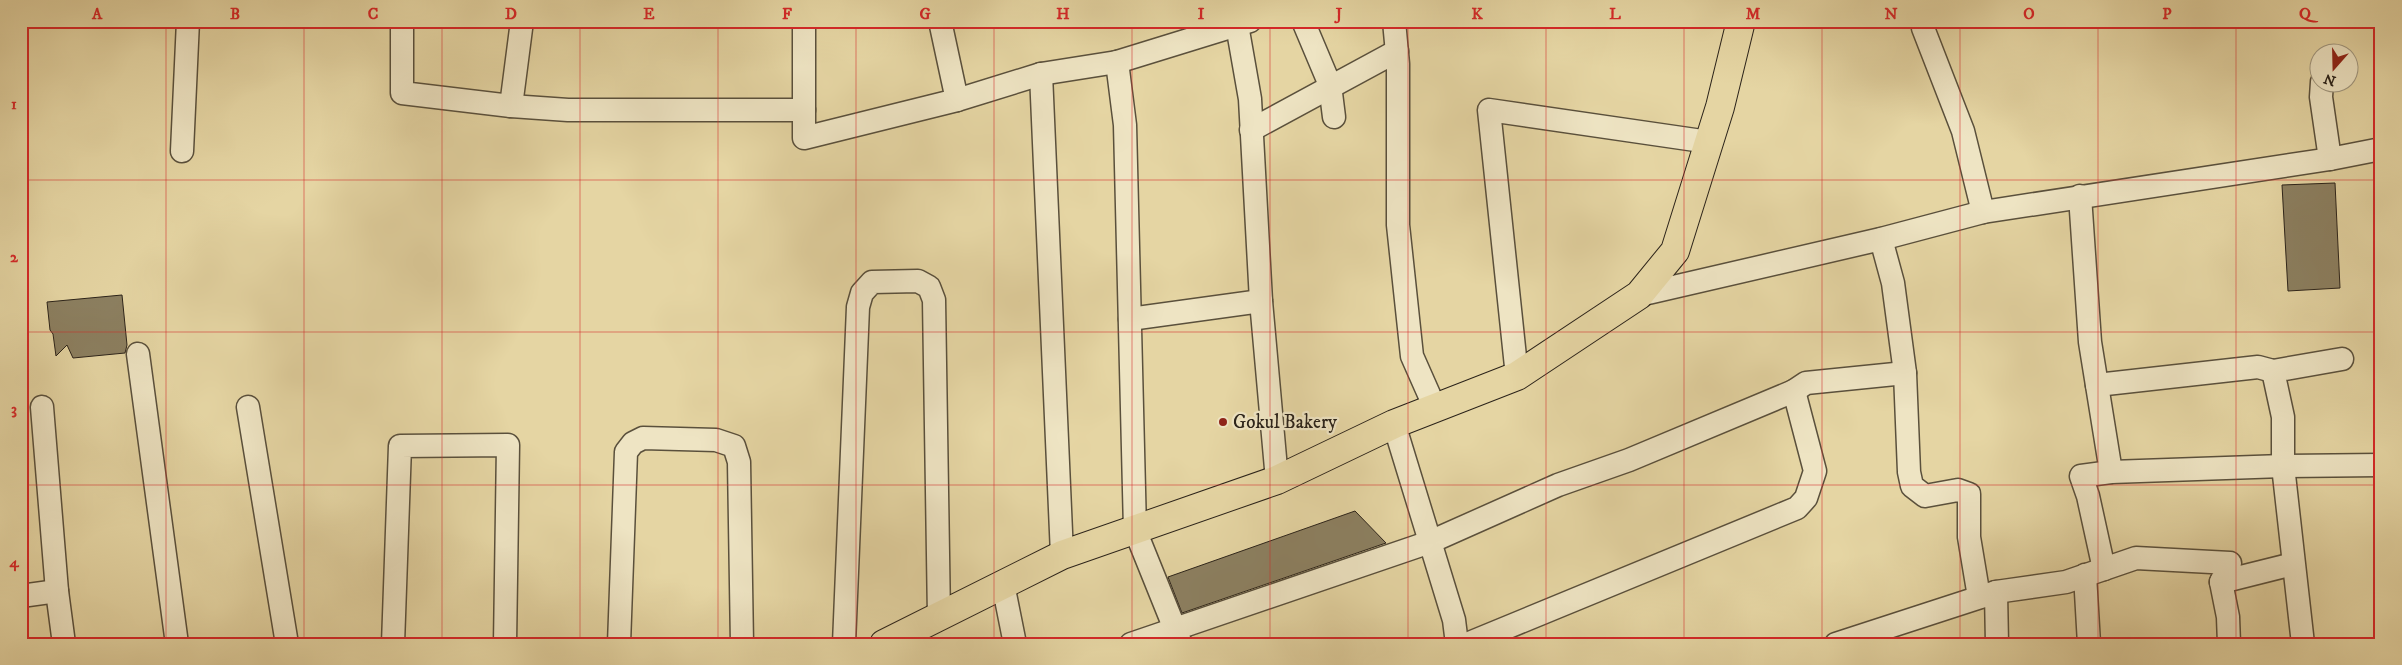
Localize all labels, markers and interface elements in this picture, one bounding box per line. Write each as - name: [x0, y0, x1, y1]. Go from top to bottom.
- text: A: [91, 4, 103, 24]
- text: B: [230, 4, 240, 24]
- text: C: [368, 4, 378, 24]
- text: D: [505, 4, 517, 24]
- text: E: [643, 4, 655, 24]
- text: F: [782, 4, 792, 24]
- text: G: [919, 4, 931, 24]
- text: H: [1056, 4, 1070, 24]
- text: I: [1198, 4, 1205, 24]
- text: J: [1334, 4, 1343, 24]
- text: K: [1471, 4, 1483, 24]
- text: L: [1609, 4, 1621, 24]
- text: M: [1746, 4, 1761, 24]
- text: N: [1884, 4, 1898, 24]
- text: O: [2023, 4, 2035, 24]
- text: P: [2162, 4, 2172, 24]
- text: Q: [2299, 4, 2319, 24]
- north arrow: [2310, 42, 2360, 92]
- text: N: [2321, 69, 2338, 90]
- text: 1: [11, 94, 17, 114]
- text: 2: [10, 247, 19, 267]
- text: 3: [11, 399, 17, 419]
- place label: Gokul Bakery: [1233, 411, 1338, 434]
- marker: Gokul Bakery: [1217, 416, 1229, 428]
- text: 4: [8, 552, 19, 572]

